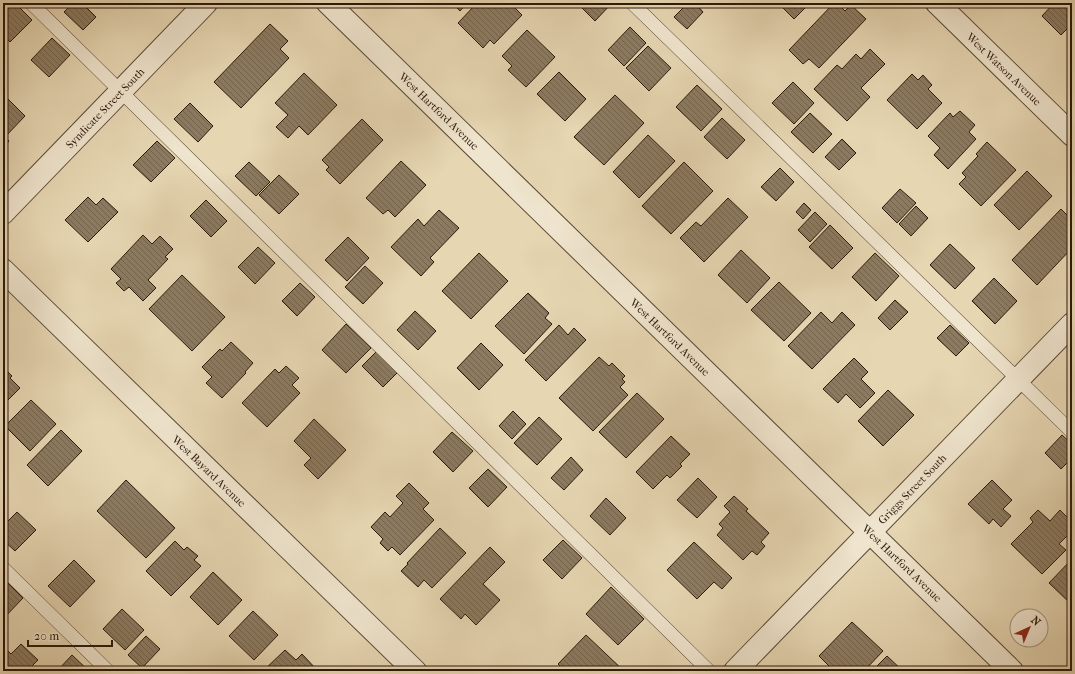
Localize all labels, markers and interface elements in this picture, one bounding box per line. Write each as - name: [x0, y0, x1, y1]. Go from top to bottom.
- street label: West Watson Avenue: [963, 30, 1044, 109]
- street label: Syndicate Street South: [63, 65, 148, 151]
- street label: West Hartford Avenue: [395, 69, 482, 153]
- street label: West Hartford Avenue: [626, 295, 713, 379]
- street label: West Bayard Avenue: [168, 432, 248, 510]
- street label: Griggs Street South: [875, 451, 950, 527]
- street label: West Hartford Avenue: [858, 521, 945, 605]
- north arrow: [1009, 608, 1049, 648]
- text: N: [1028, 614, 1044, 629]
- scale bar: [28, 622, 112, 648]
- text: 20 m: [34, 629, 59, 643]

